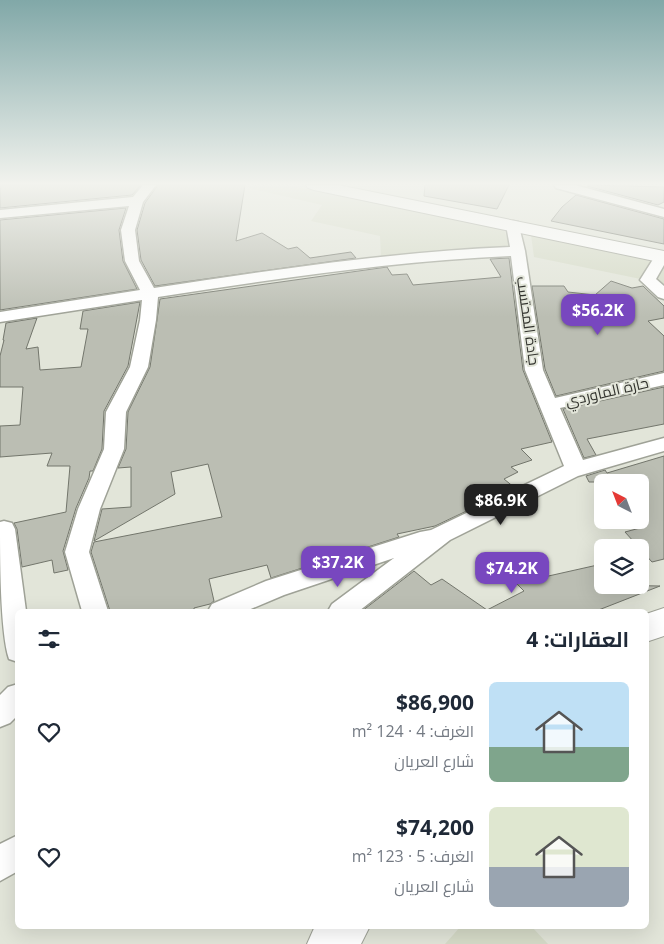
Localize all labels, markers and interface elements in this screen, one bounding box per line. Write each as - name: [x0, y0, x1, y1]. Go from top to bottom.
- street label: جادة المحتسب: [513, 275, 545, 367]
- pin: $56.2K: [557, 294, 639, 336]
- text: $56.2K: [572, 299, 624, 321]
- street label: حارة الماوردي: [563, 372, 651, 413]
- north arrow: [594, 474, 649, 529]
- map controls: [594, 474, 649, 594]
- pin: $86.9K: [460, 484, 542, 526]
- text: $86.9K: [475, 489, 527, 511]
- button: layers: [594, 539, 649, 594]
- pin: $37.2K: [297, 546, 379, 588]
- text: $37.2K: [312, 551, 364, 573]
- pin: $74.2K: [471, 552, 553, 594]
- text: $74.2K: [486, 557, 538, 579]
- icon: filters: [35, 625, 63, 653]
- text: العقارات: 4: [526, 625, 629, 653]
- text: $86,900: [396, 688, 474, 716]
- icon: home: [529, 702, 589, 762]
- icon: heart: [35, 718, 63, 746]
- text: الغرف: 4 · 124 m²: [352, 720, 474, 742]
- text: شارع العريان: [394, 750, 474, 772]
- text: $74,200: [396, 813, 474, 841]
- icon: home: [529, 827, 589, 887]
- icon: heart: [35, 843, 63, 871]
- text: الغرف: 5 · 123 m²: [352, 845, 474, 867]
- text: شارع العريان: [394, 875, 474, 897]

